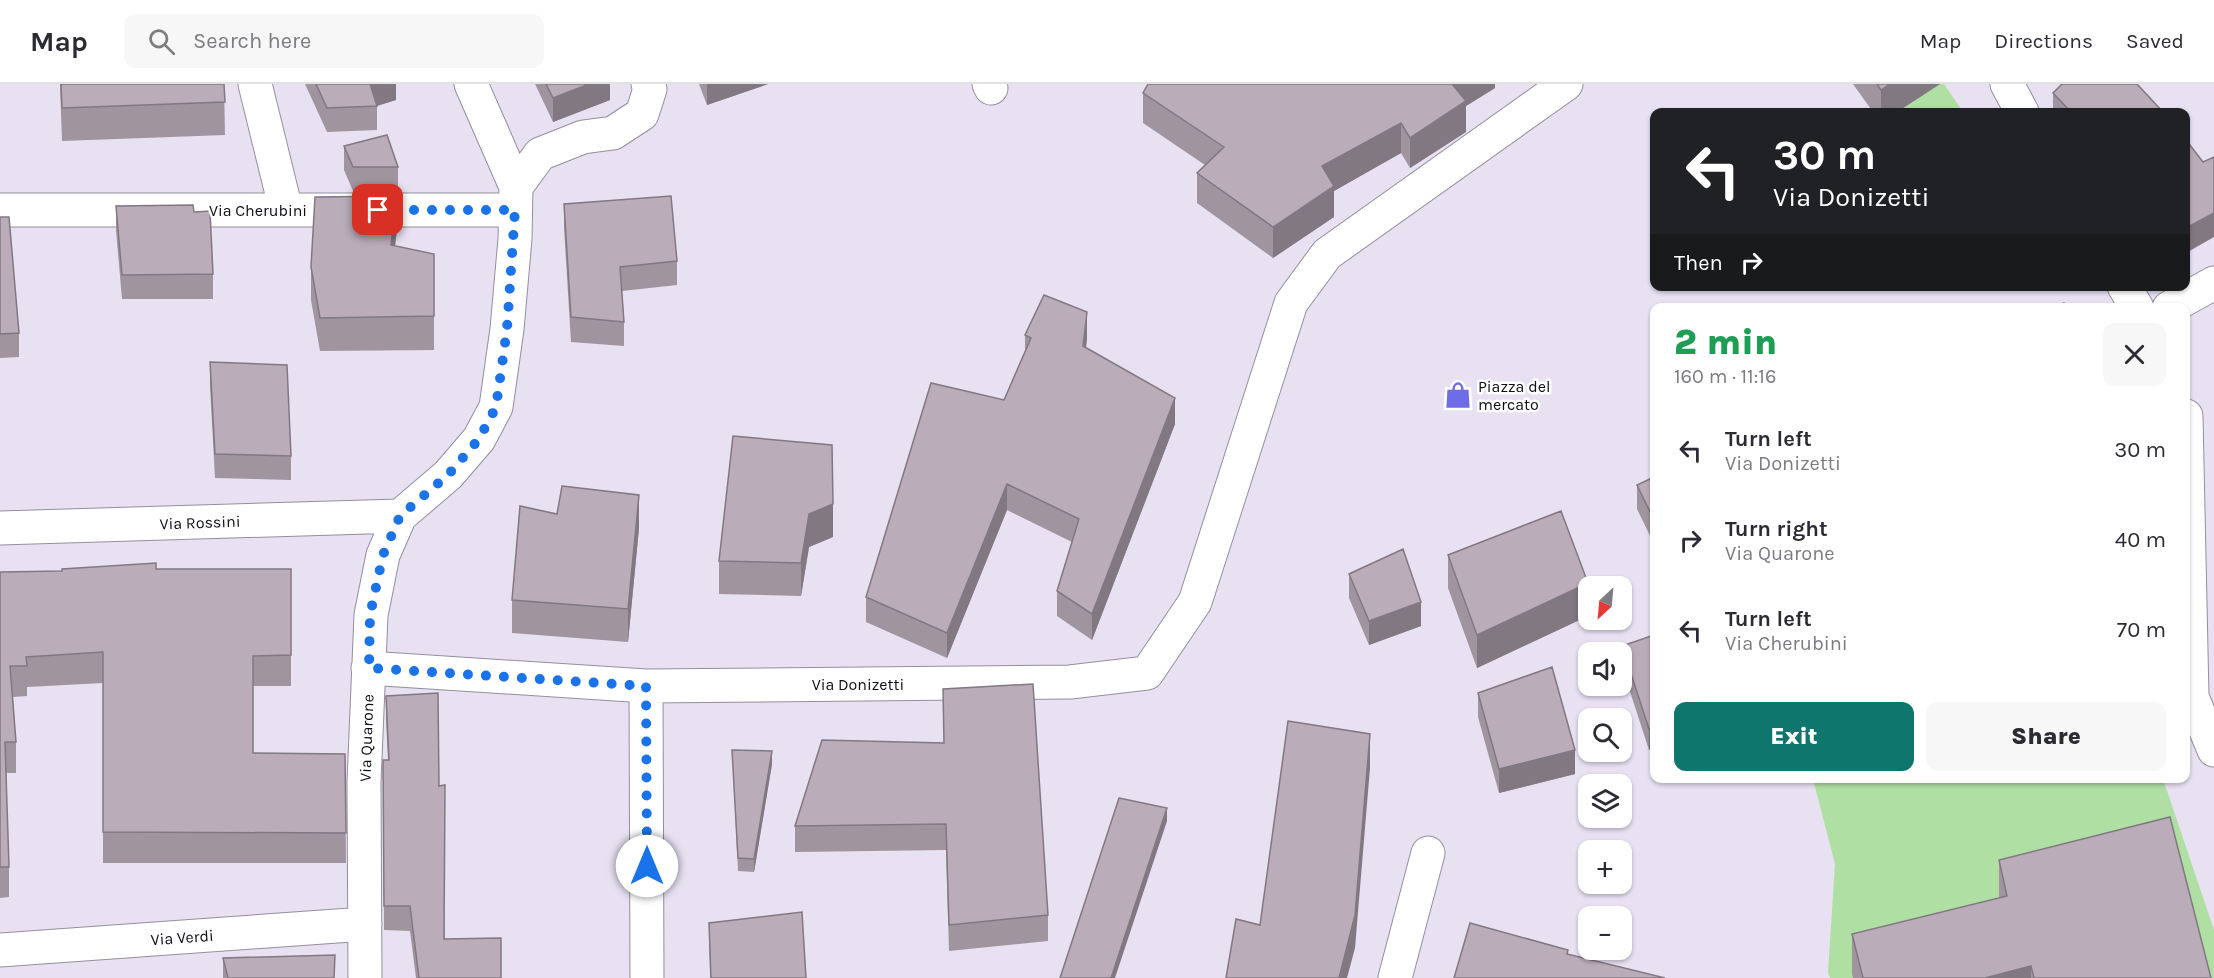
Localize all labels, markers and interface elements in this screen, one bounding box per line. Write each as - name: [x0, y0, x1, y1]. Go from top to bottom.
- search box: [124, 14, 544, 68]
- text: Map: [30, 25, 88, 58]
- icon: search: [145, 25, 178, 58]
- text: Search here: [193, 28, 311, 54]
- text: Map: [1920, 29, 1961, 53]
- text: Directions: [1994, 29, 2093, 53]
- text: Saved: [2126, 29, 2184, 53]
- text: 30 m: [1773, 130, 1876, 180]
- icon: left: [1674, 132, 1752, 210]
- text: Via Donizetti: [1773, 181, 1929, 213]
- pin: [352, 184, 403, 235]
- icon: arrive: [361, 193, 394, 226]
- street label: Via Cherubini: [209, 201, 307, 220]
- icon: right: [1735, 246, 1768, 279]
- text: Then: [1674, 250, 1723, 276]
- text: 2 min: [1674, 321, 1777, 363]
- button: close: [2103, 323, 2166, 386]
- text: 160 m · 11:16: [1674, 365, 1776, 388]
- place label: Piazza del mercato: [1478, 377, 1550, 414]
- shop icon: Piazza del mercato: [1443, 380, 1473, 410]
- text: Turn left: [1725, 426, 1812, 452]
- icon: left: [1674, 434, 1707, 467]
- text: 30 m: [2114, 437, 2166, 463]
- text: Via Donizetti: [1725, 452, 1841, 475]
- street label: Via Rossini: [159, 512, 241, 533]
- text: Turn right: [1725, 516, 1828, 542]
- icon: right: [1674, 524, 1707, 557]
- text: 40 m: [2115, 527, 2166, 553]
- text: Via Quarone: [1725, 542, 1835, 565]
- north arrow: [1578, 576, 1632, 630]
- map controls: [1578, 576, 1632, 960]
- text: Turn left: [1725, 606, 1812, 632]
- icon: left: [1674, 614, 1707, 647]
- text: 70 m: [2117, 617, 2166, 643]
- text: Via Cherubini: [1725, 632, 1848, 655]
- button: sound: [1578, 642, 1632, 696]
- street label: Via Donizetti: [812, 675, 904, 694]
- street label: Via Quarone: [355, 694, 378, 782]
- button: Exit: [1674, 702, 1914, 771]
- button: Share: [1926, 702, 2166, 771]
- button: search: [1578, 708, 1632, 762]
- button: layers: [1578, 774, 1632, 828]
- position arrow: [615, 834, 679, 898]
- button: +: [1578, 840, 1632, 894]
- button: −: [1578, 906, 1632, 960]
- street label: Via Verdi: [150, 926, 214, 949]

